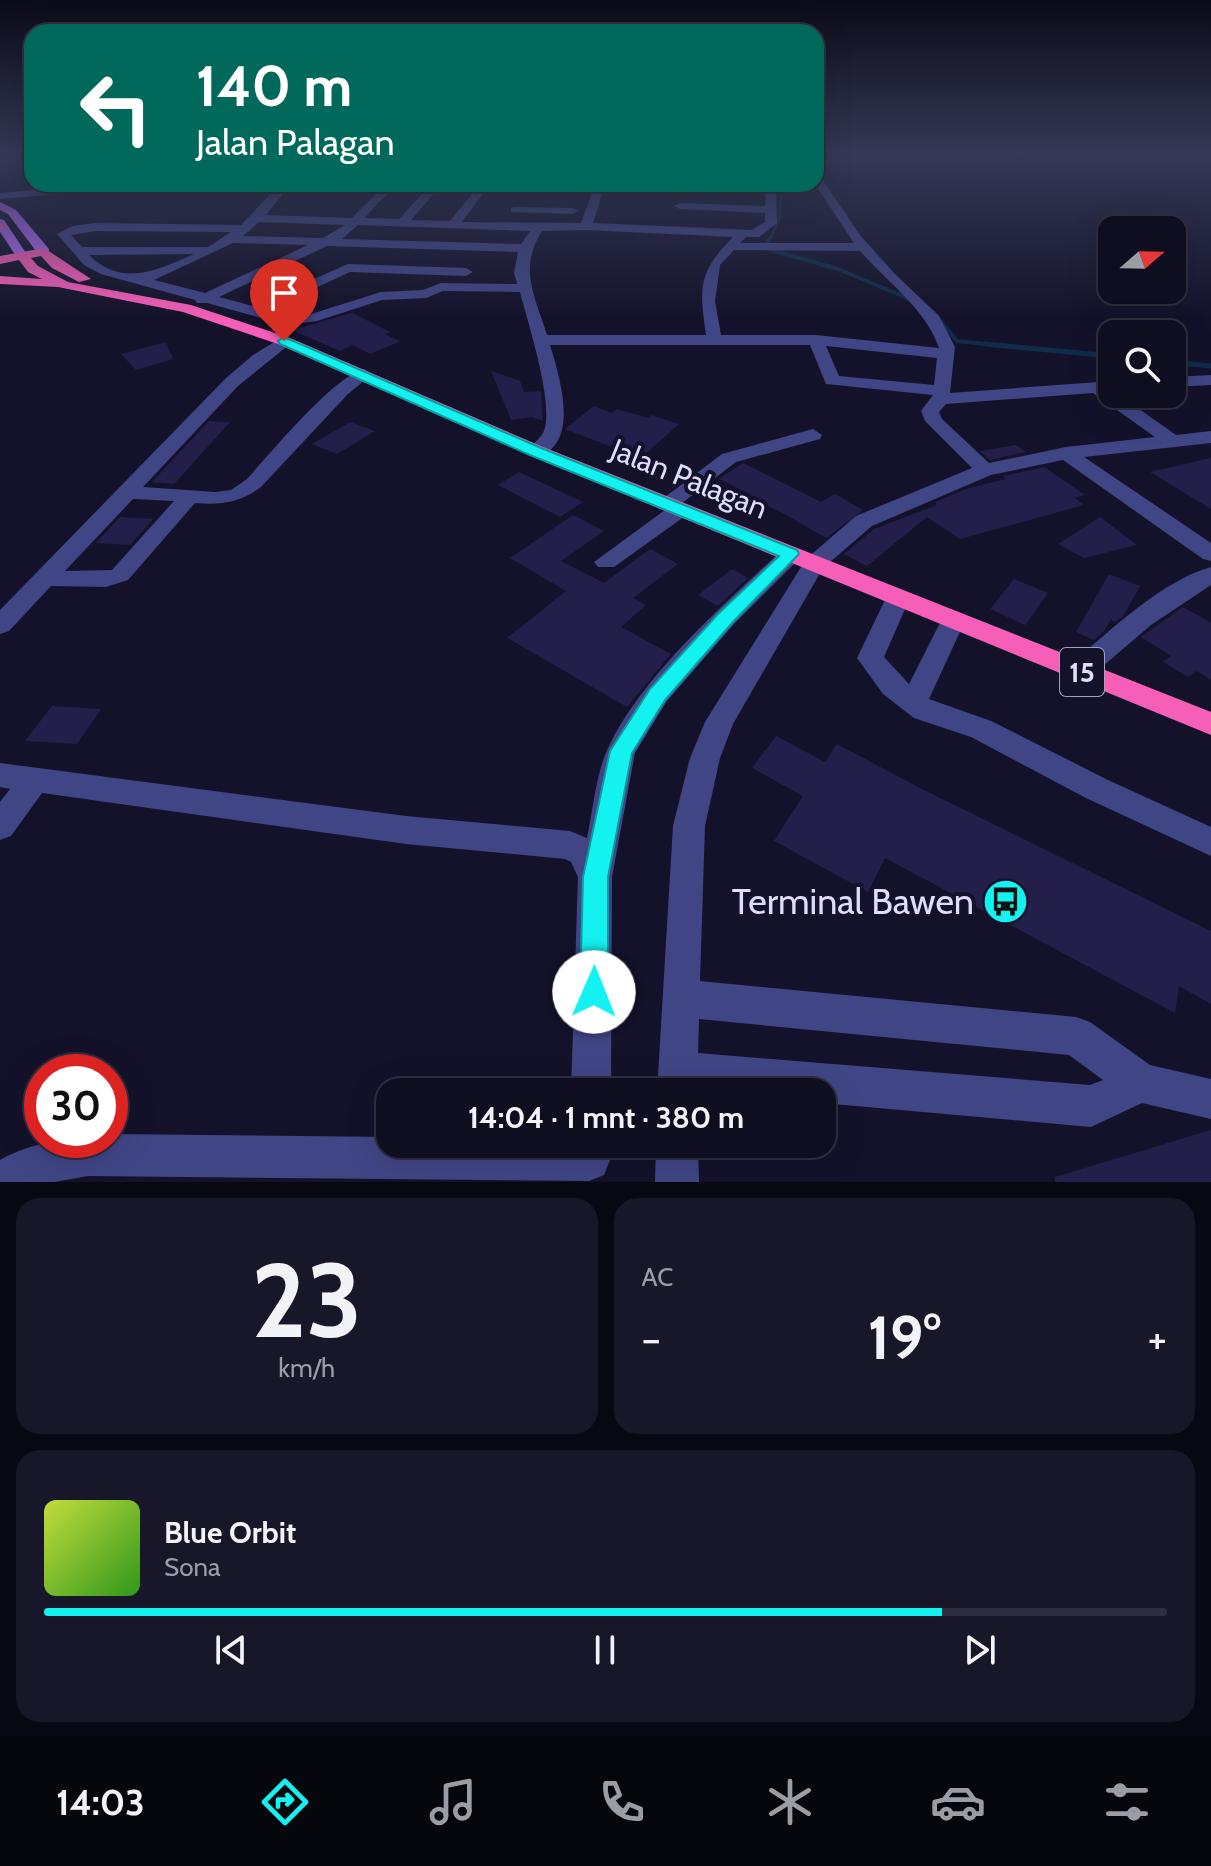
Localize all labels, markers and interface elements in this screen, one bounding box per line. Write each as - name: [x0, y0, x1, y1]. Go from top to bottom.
- text: 140 m: [196, 52, 352, 120]
- icon: left: [64, 56, 168, 160]
- text: Jalan Palagan: [196, 120, 395, 164]
- north arrow: [1098, 216, 1186, 304]
- map controls: [1098, 216, 1186, 408]
- pin: [250, 259, 318, 341]
- icon: arrive: [262, 271, 306, 315]
- button: search: [1098, 320, 1186, 408]
- street label: Jalan Palagan: [605, 430, 773, 527]
- road number: 15: [1060, 648, 1104, 696]
- bus stop icon: Terminal Bawen: [981, 877, 1029, 925]
- place label: Terminal Bawen: [732, 879, 974, 923]
- position arrow: [552, 950, 636, 1034]
- speed limit sign: 30: [24, 1054, 128, 1158]
- text: 14:04 · 1 mnt · 380 m: [468, 1099, 744, 1136]
- text: 23: [251, 1237, 362, 1363]
- text: AC: [642, 1261, 673, 1293]
- text: 19°: [868, 1301, 941, 1374]
- text: −: [642, 1312, 661, 1365]
- text: +: [1148, 1312, 1167, 1365]
- text: km/h: [278, 1352, 335, 1384]
- text: Blue Orbit: [164, 1514, 296, 1551]
- text: Sona: [164, 1551, 221, 1583]
- icon: previous: [209, 1628, 253, 1672]
- icon: pause: [583, 1628, 627, 1672]
- icon: next: [958, 1628, 1002, 1672]
- icon: directions: [257, 1774, 313, 1830]
- icon: music: [425, 1774, 481, 1830]
- icon: phone: [594, 1774, 650, 1830]
- icon: climate: [762, 1774, 818, 1830]
- icon: car: [930, 1774, 986, 1830]
- icon: filters: [1099, 1774, 1155, 1830]
- text: 14:03: [56, 1780, 145, 1824]

